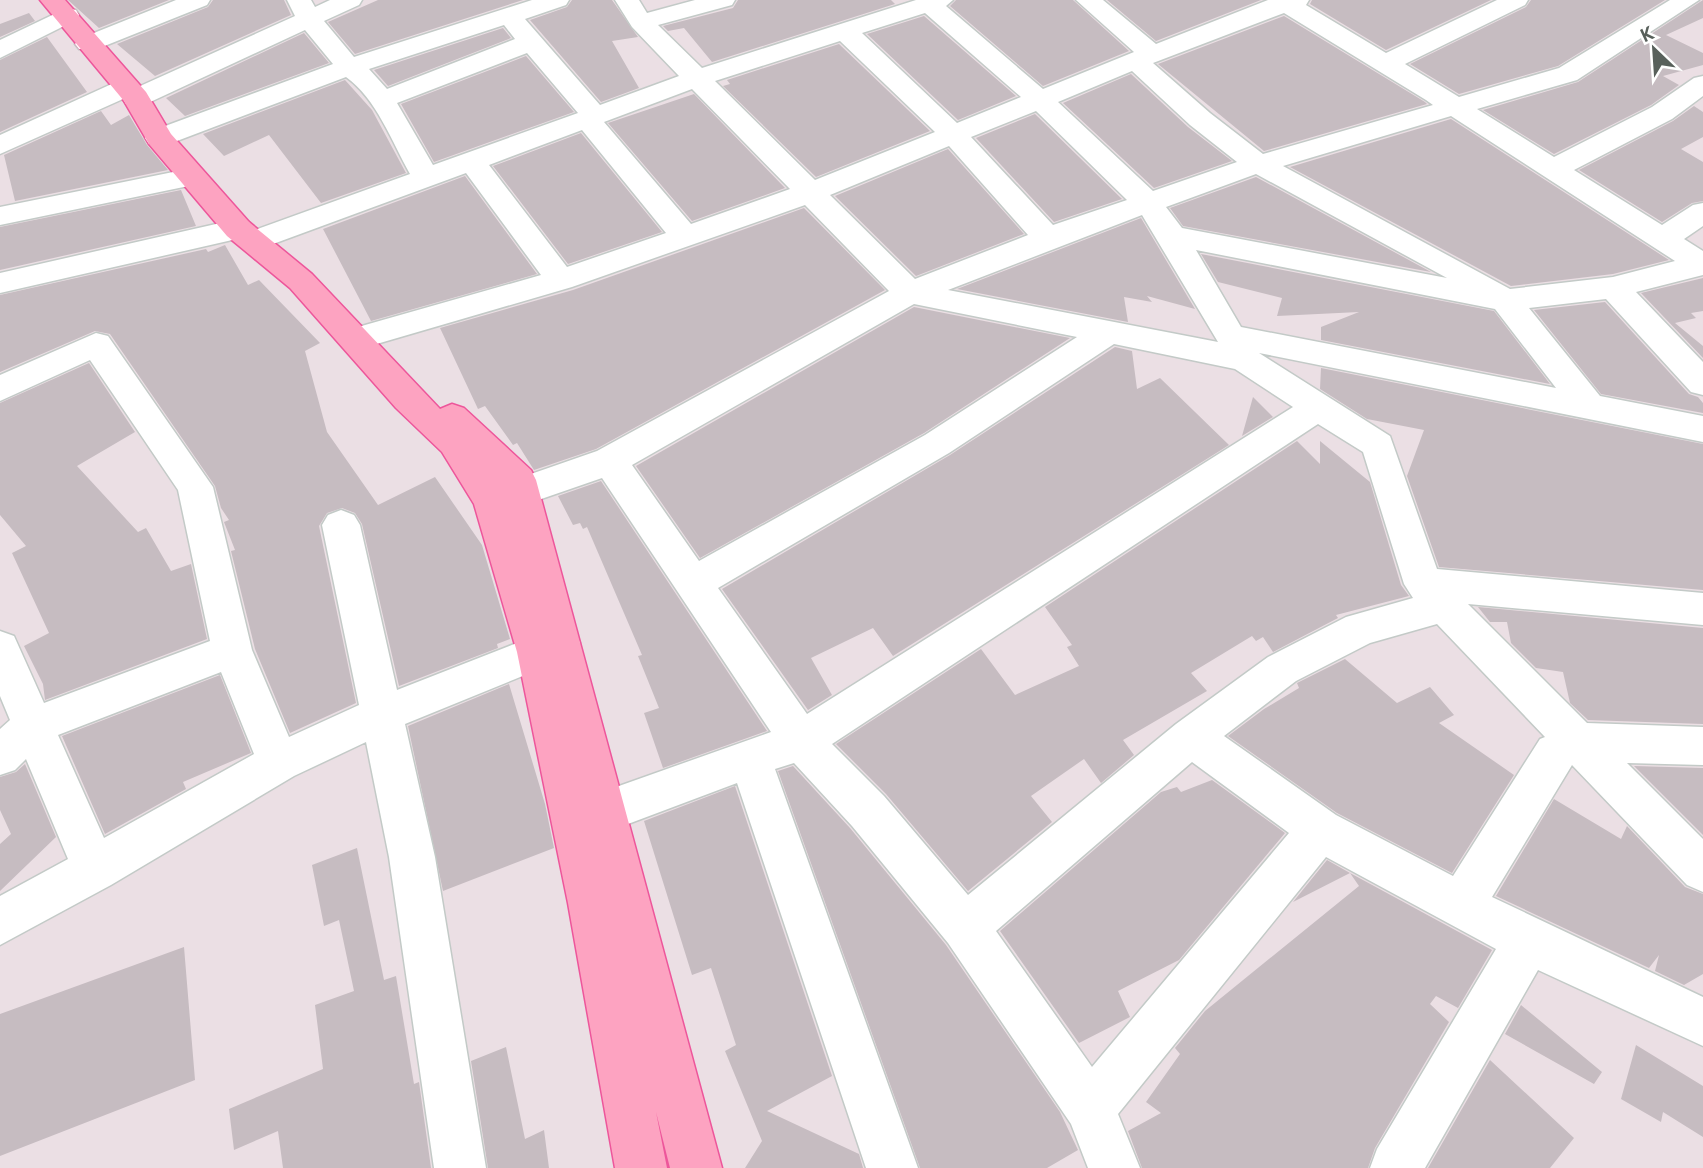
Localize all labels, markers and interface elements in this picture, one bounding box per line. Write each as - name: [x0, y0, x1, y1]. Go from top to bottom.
- north arrow: [1619, 14, 1689, 84]
- text: K: [1636, 20, 1658, 48]

